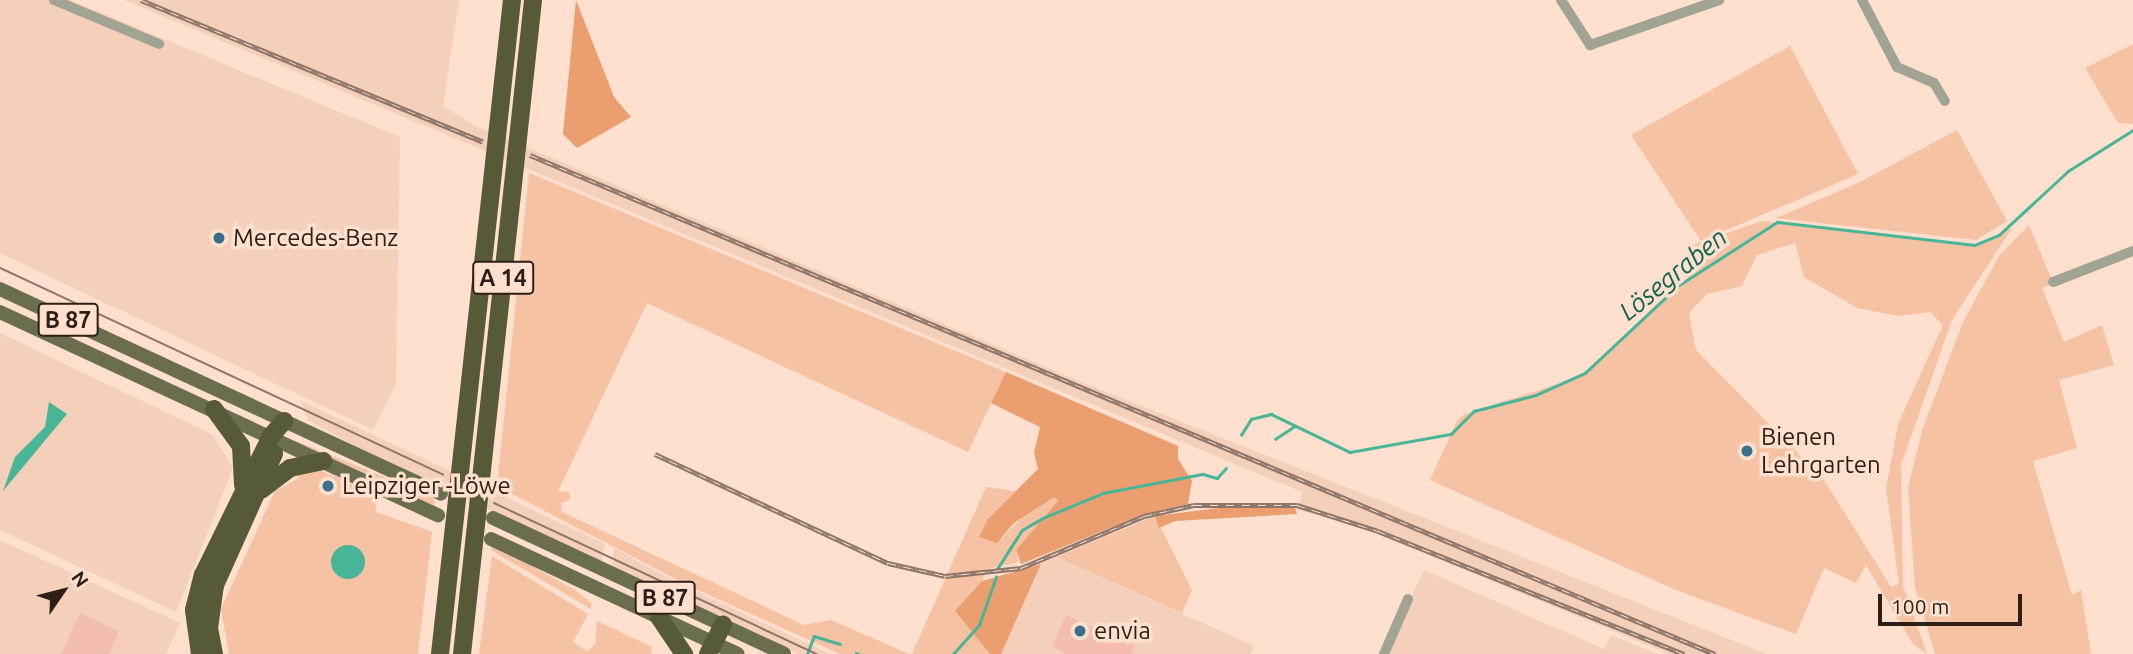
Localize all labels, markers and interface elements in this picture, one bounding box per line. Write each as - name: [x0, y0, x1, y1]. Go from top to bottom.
- water label: Lösegraben: [1613, 221, 1733, 327]
- place label: Mercedes-Benz: [233, 224, 398, 252]
- marker: Mercedes-Benz: [211, 230, 227, 246]
- road number: A 14: [472, 258, 534, 298]
- road number: B 87: [36, 300, 100, 340]
- place label: Bienen Lehrgarten: [1761, 423, 1881, 479]
- marker: Bienen Lehrgarten: [1739, 443, 1755, 459]
- place label: Leipziger -Löwe: [342, 472, 511, 500]
- marker: Leipziger -Löwe: [320, 478, 336, 494]
- north arrow: [28, 556, 98, 626]
- text: N: [67, 567, 93, 591]
- road number: B 87: [634, 578, 696, 618]
- scale bar: [1881, 580, 2024, 624]
- text: 100 m: [1891, 594, 1949, 618]
- place label: envia: [1094, 617, 1151, 645]
- marker: envia: [1072, 623, 1088, 639]

